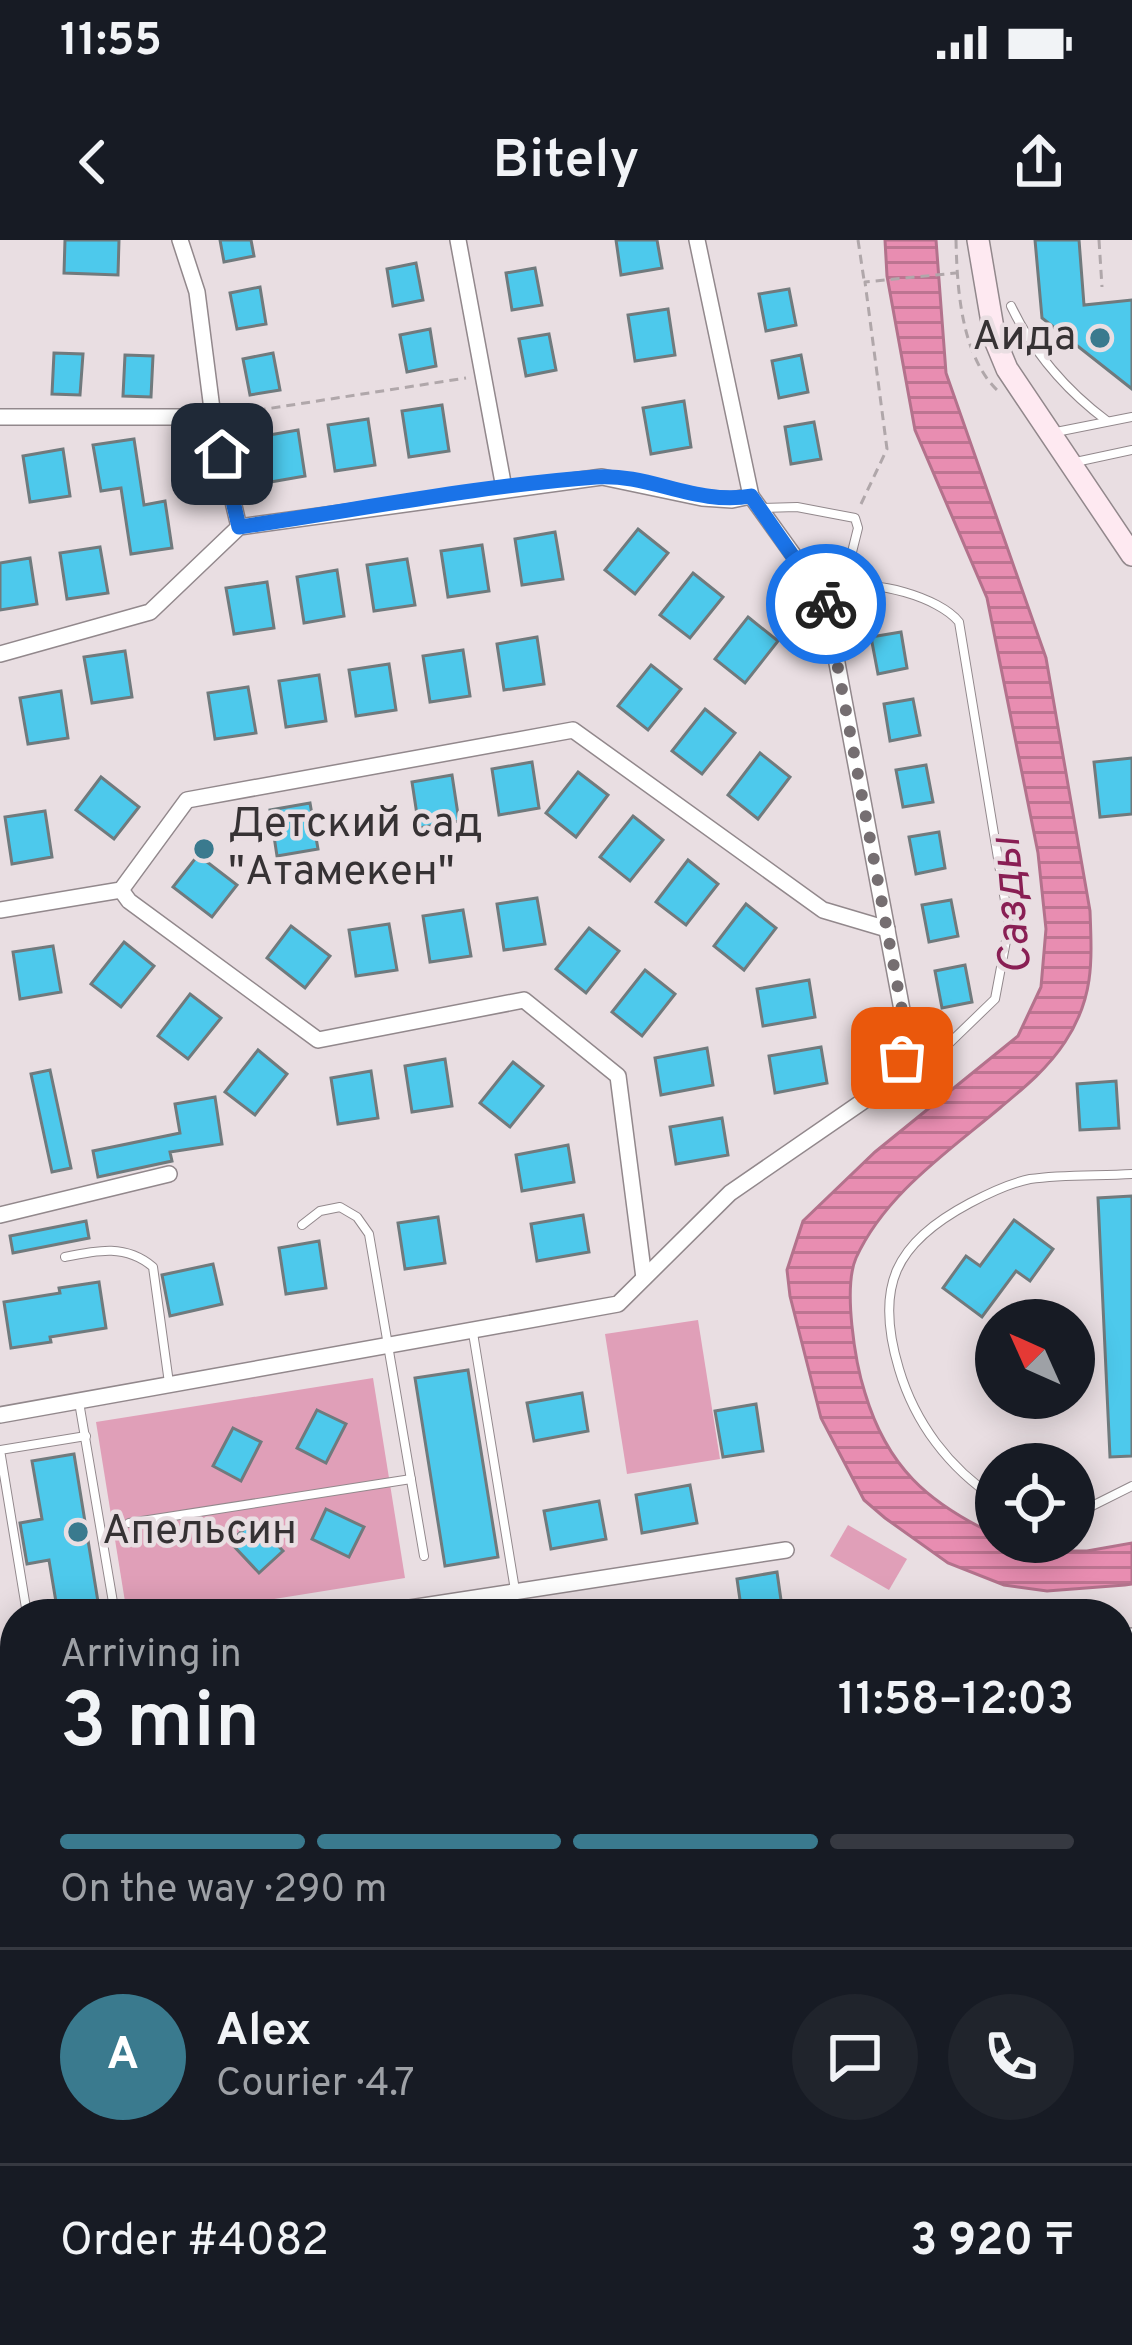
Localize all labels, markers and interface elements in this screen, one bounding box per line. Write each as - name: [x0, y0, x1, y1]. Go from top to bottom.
- text: 11:55: [60, 14, 162, 71]
- text: Bitely: [493, 128, 639, 197]
- icon: back: [60, 129, 126, 195]
- icon: share: [1006, 129, 1072, 195]
- place label: Аида: [972, 312, 1076, 365]
- marker: Аида: [1087, 325, 1113, 351]
- pin: [171, 403, 273, 505]
- icon: home: [189, 421, 255, 487]
- courier: [766, 544, 886, 664]
- icon: bike: [793, 571, 859, 637]
- place label: Детский сад "Атамекен": [228, 799, 483, 900]
- water label: Сазды: [979, 834, 1047, 977]
- marker: Детский сад "Атамекен": [191, 836, 217, 862]
- pin: [851, 1007, 953, 1109]
- icon: bag: [869, 1025, 935, 1091]
- north arrow: [975, 1299, 1095, 1419]
- map controls: [975, 1299, 1095, 1563]
- button: locate: [975, 1443, 1095, 1563]
- place label: Апельсин: [102, 1506, 297, 1559]
- marker: Апельсин: [65, 1519, 91, 1545]
- text: Arriving in: [60, 1632, 242, 1681]
- text: 11:58–12:03: [838, 1673, 1074, 1730]
- text: 3 min: [60, 1676, 260, 1775]
- text: On the way · 290 m: [60, 1867, 387, 1916]
- button: chat: [792, 1994, 918, 2120]
- button: phone: [948, 1994, 1074, 2120]
- text: Alex: [216, 2004, 311, 2061]
- text: A: [107, 2028, 139, 2085]
- text: Courier · 4.7: [216, 2061, 415, 2110]
- text: Order #4082: [60, 2214, 329, 2271]
- text: 3 920 ₸: [910, 2214, 1074, 2271]

